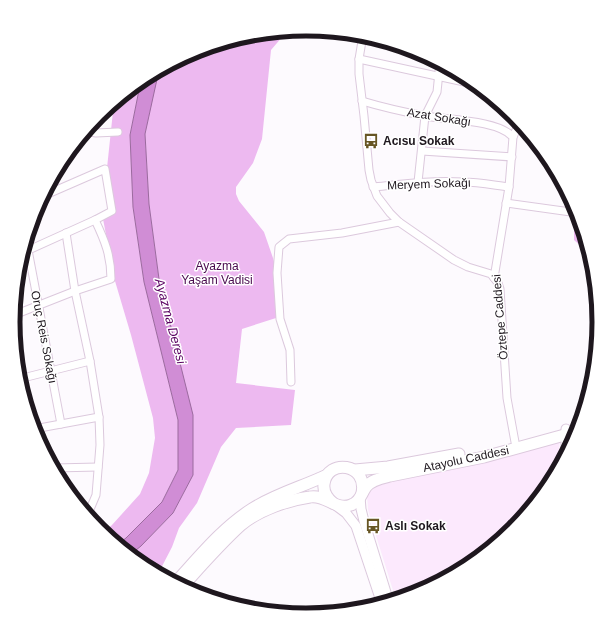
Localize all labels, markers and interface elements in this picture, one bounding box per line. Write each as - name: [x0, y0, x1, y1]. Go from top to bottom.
- street label: Azat Sokağı: [406, 105, 472, 129]
- bus stop icon: Acısu Sokak: [362, 132, 380, 150]
- place label: Acısu Sokak: [383, 134, 455, 148]
- street label: Meryem Sokağı: [387, 176, 471, 192]
- park label: Ayazma Yaşam Vadisi: [181, 259, 253, 287]
- street label: Öztepe Caddesi: [489, 274, 511, 360]
- water label: Ayazma Deresi: [152, 276, 189, 367]
- street label: Oruç Reis Sokağı: [28, 290, 60, 384]
- street label: Atayolu Caddesi: [422, 443, 510, 475]
- bus stop icon: Aslı Sokak: [364, 517, 382, 535]
- place label: Aslı Sokak: [385, 519, 446, 533]

